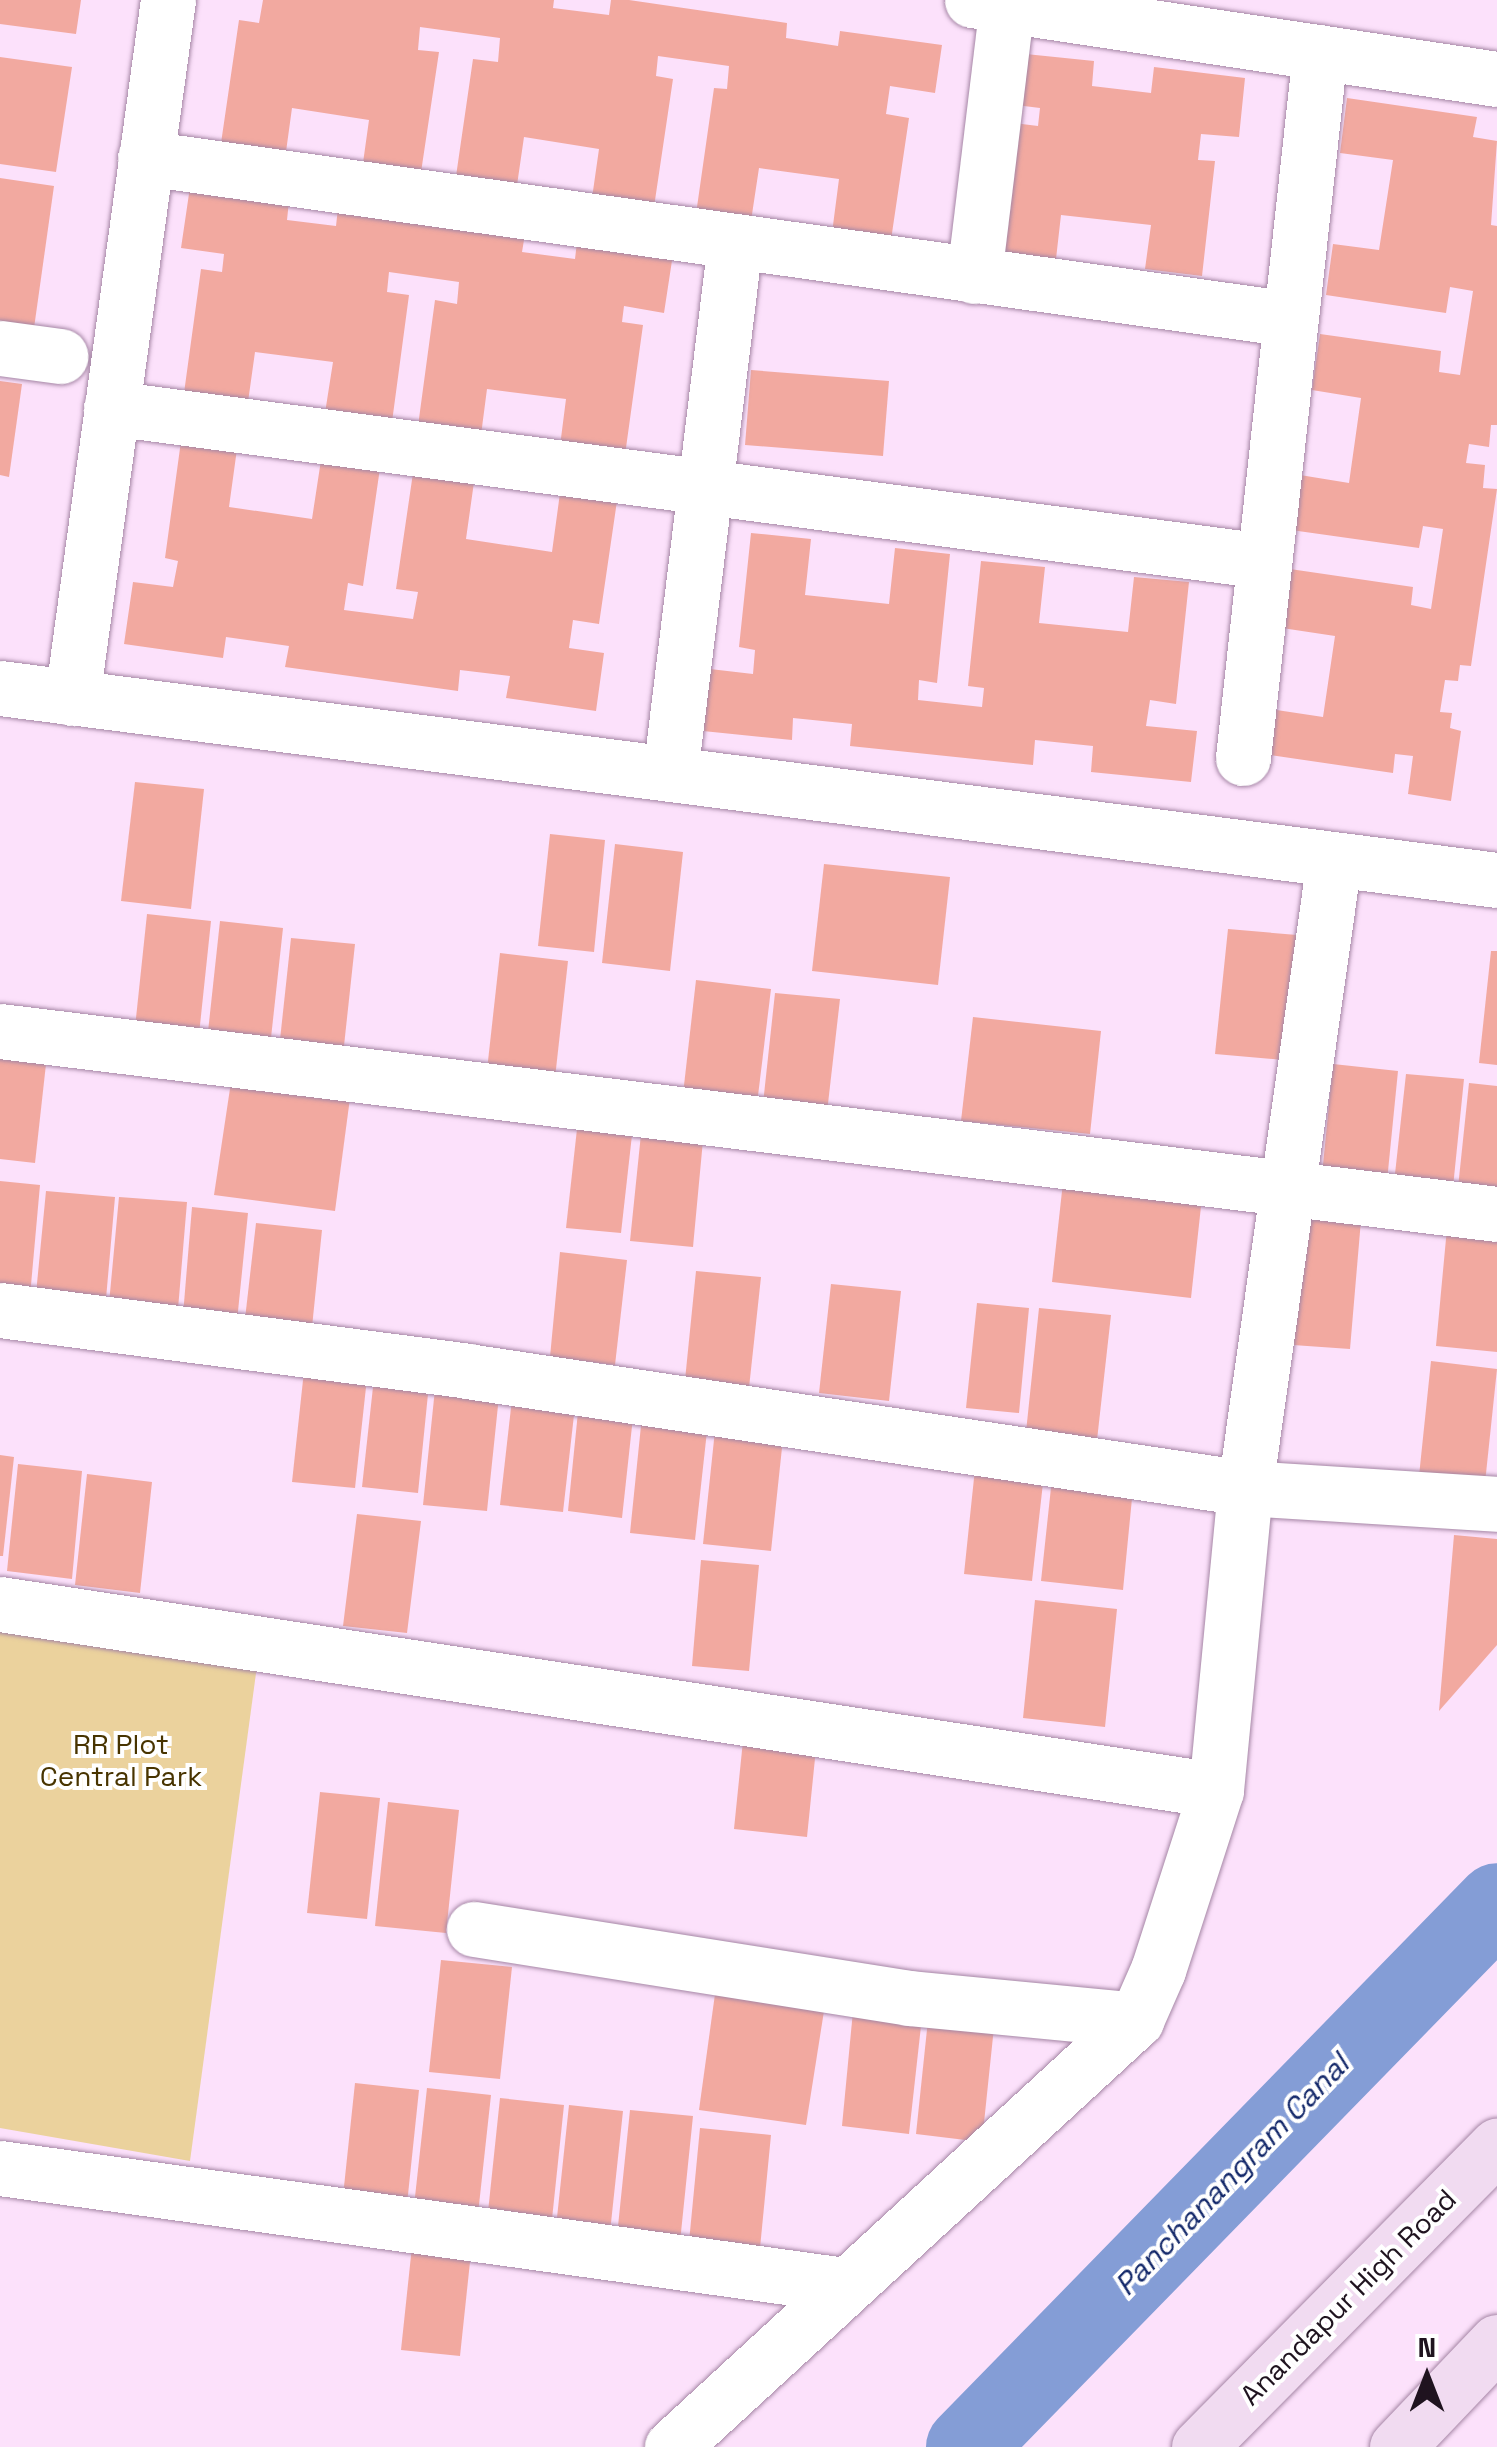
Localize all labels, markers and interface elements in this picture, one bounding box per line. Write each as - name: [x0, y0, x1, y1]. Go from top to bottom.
- park label: RR Plot Central Park: [40, 1727, 202, 1793]
- water label: Panchanangram Canal: [1107, 2047, 1357, 2303]
- street label: Anandapur High Road: [1233, 2182, 1463, 2412]
- north arrow: [1377, 2327, 1477, 2427]
- text: N: [1418, 2329, 1436, 2365]

